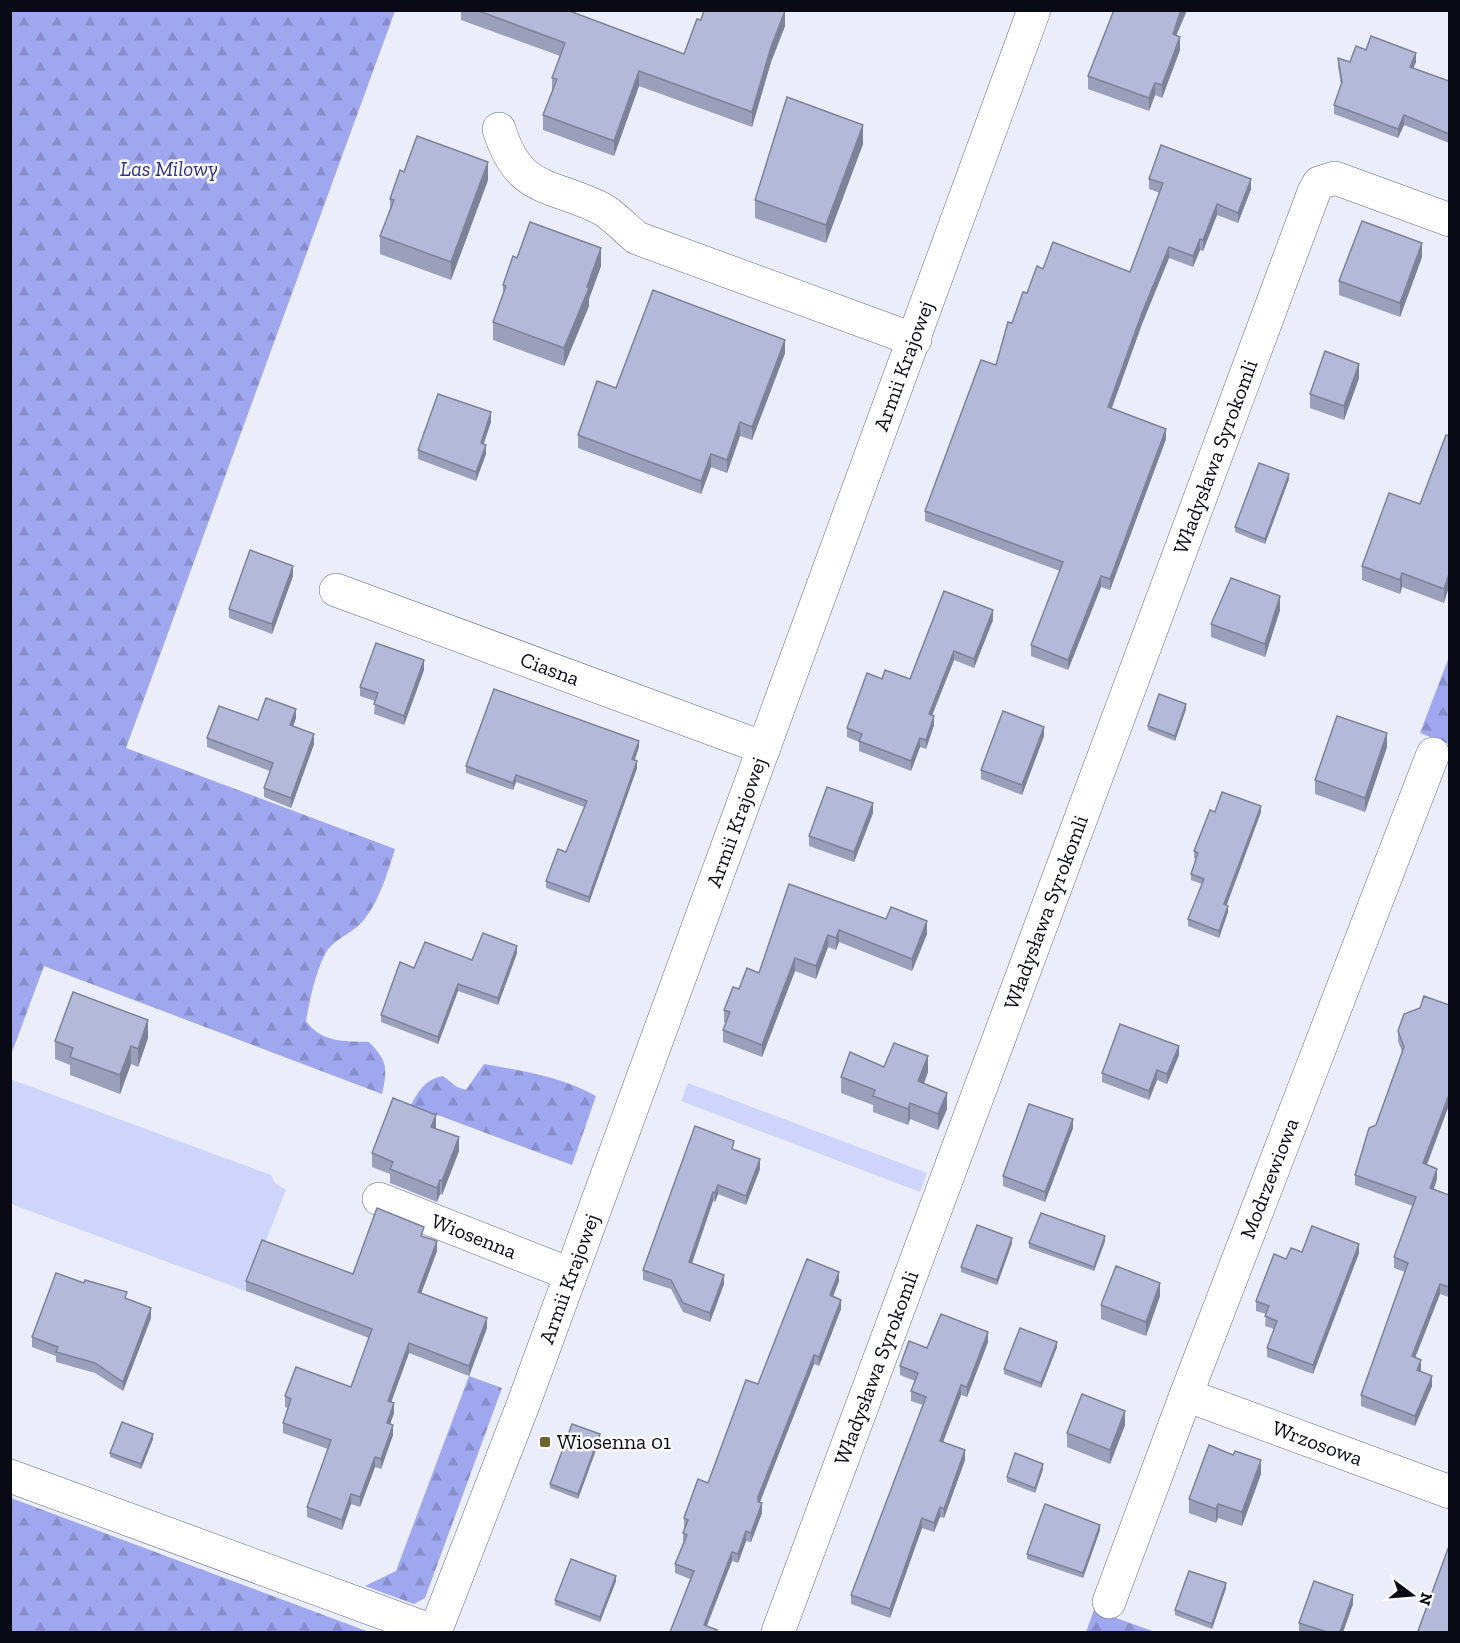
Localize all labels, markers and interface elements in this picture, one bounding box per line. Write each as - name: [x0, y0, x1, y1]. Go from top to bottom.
- park label: Las Milowy: [120, 156, 218, 181]
- street label: Armii Krajowej: [868, 297, 939, 434]
- street label: Władysława Syrokomli: [1167, 356, 1263, 557]
- street label: Ciasna: [517, 646, 583, 691]
- street label: Armii Krajowej: [701, 754, 772, 891]
- street label: Władysława Syrokomli: [998, 811, 1093, 1013]
- street label: Modrzewiowa: [1234, 1114, 1304, 1242]
- street label: Wiosenna: [428, 1208, 520, 1264]
- street label: Armii Krajowej: [534, 1210, 605, 1347]
- street label: Władysława Syrokomli: [828, 1267, 923, 1468]
- street label: Wrzosowa: [1269, 1415, 1366, 1471]
- place label: Wiosenna 01: [557, 1429, 671, 1454]
- marker: Wiosenna 01: [538, 1435, 552, 1449]
- north arrow: [1382, 1565, 1442, 1625]
- text: N: [1415, 1591, 1437, 1607]

